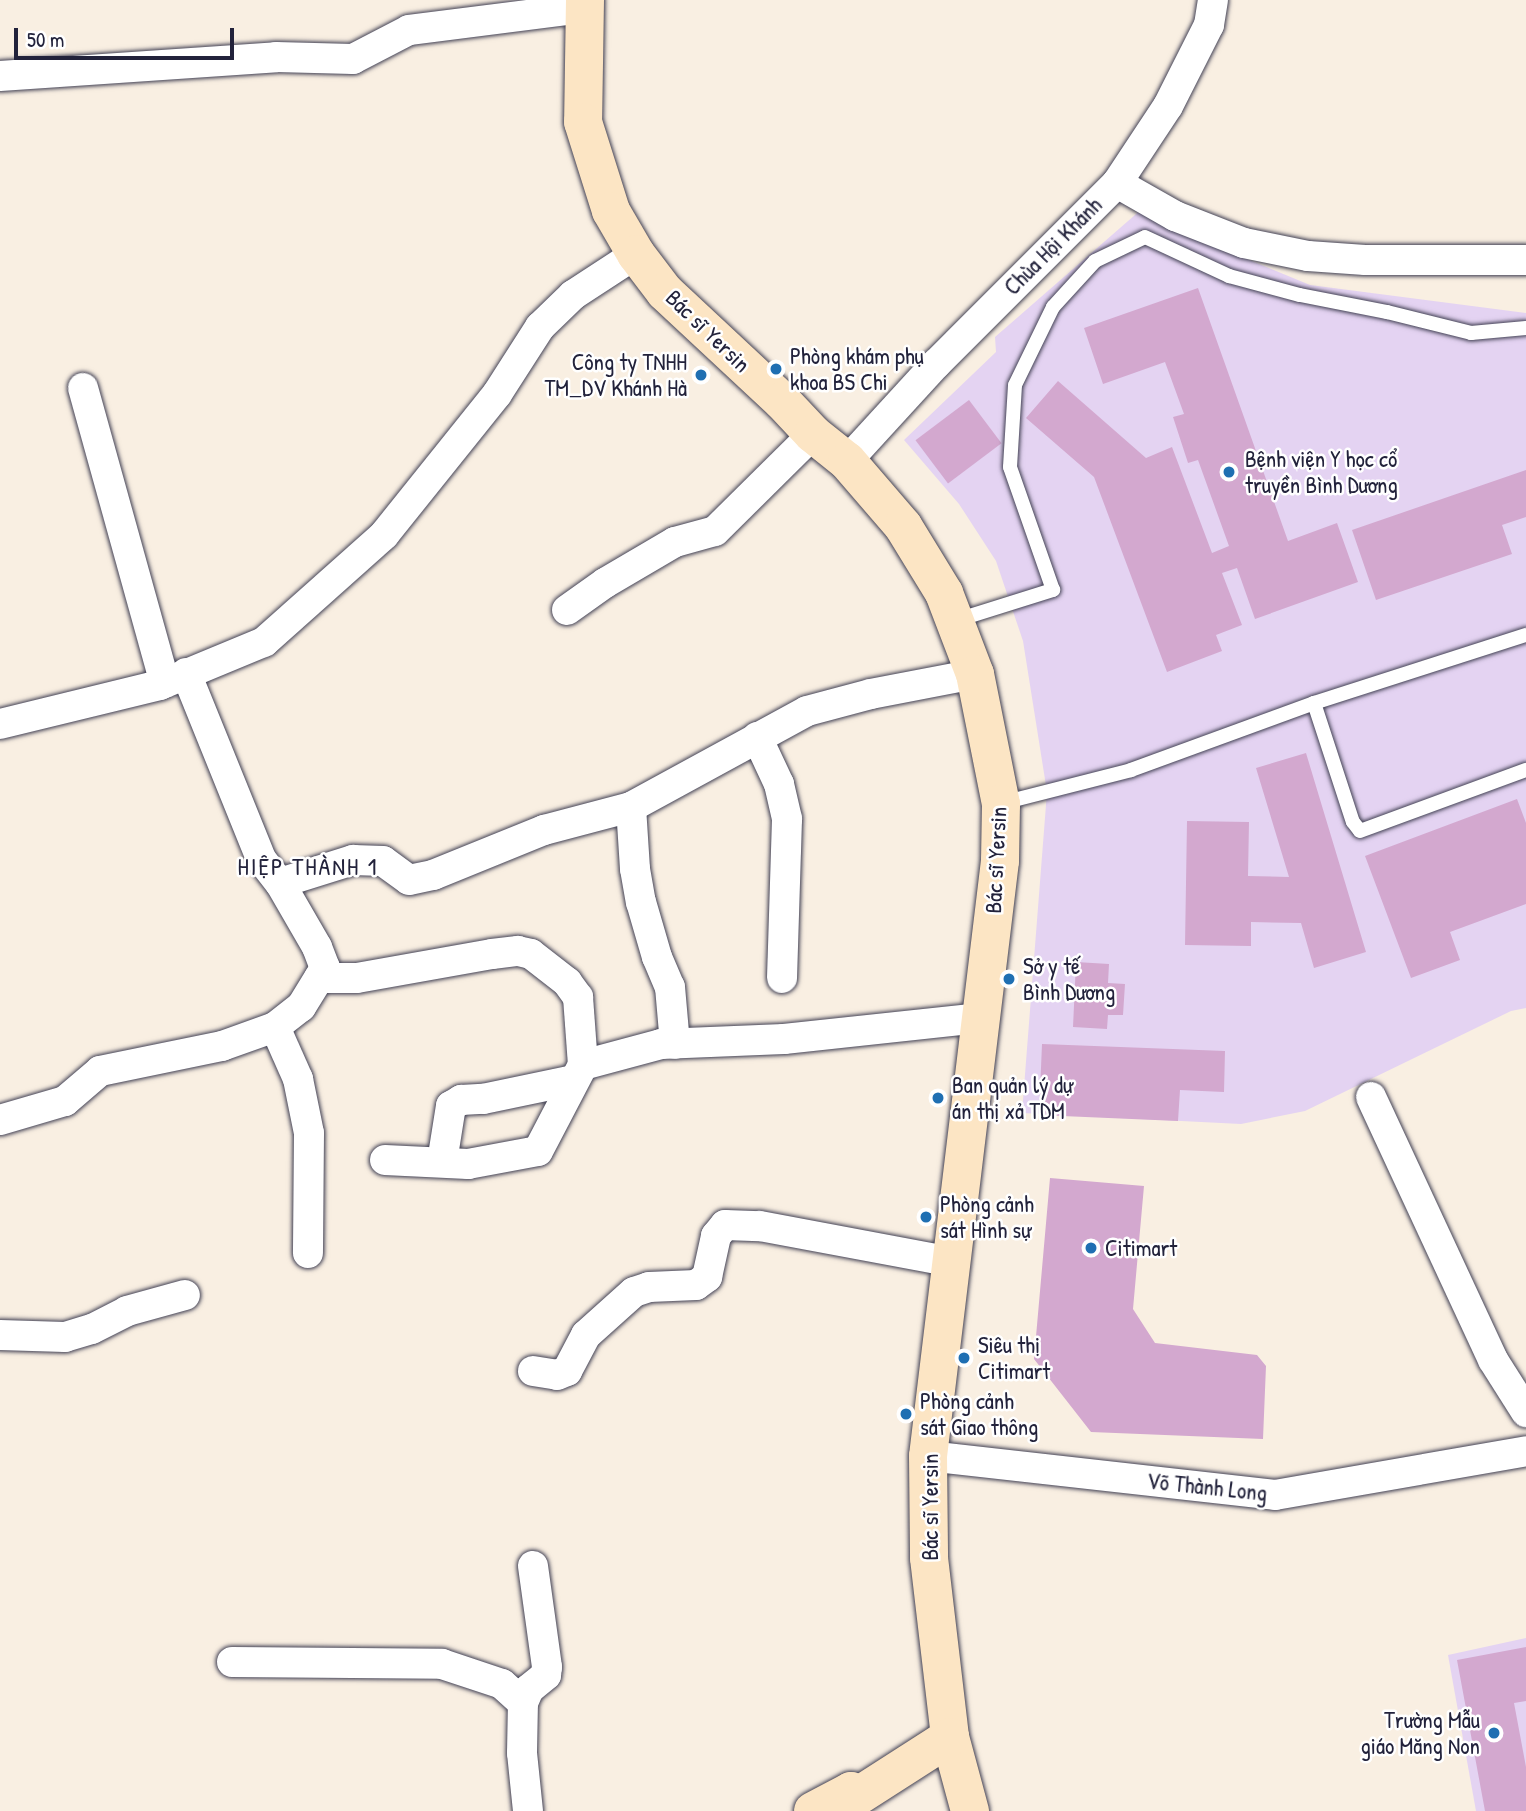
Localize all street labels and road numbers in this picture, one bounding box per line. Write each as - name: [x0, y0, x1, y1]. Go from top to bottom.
- street label: Chùa Hội Khánh: [998, 191, 1108, 301]
- street label: Bác sĩ Yersin: [660, 284, 756, 378]
- street label: Bác sĩ Yersin: [979, 806, 1013, 914]
- street label: Bác sĩ Yersin: [916, 1454, 944, 1560]
- street label: Võ Thành Long: [1146, 1467, 1268, 1507]

